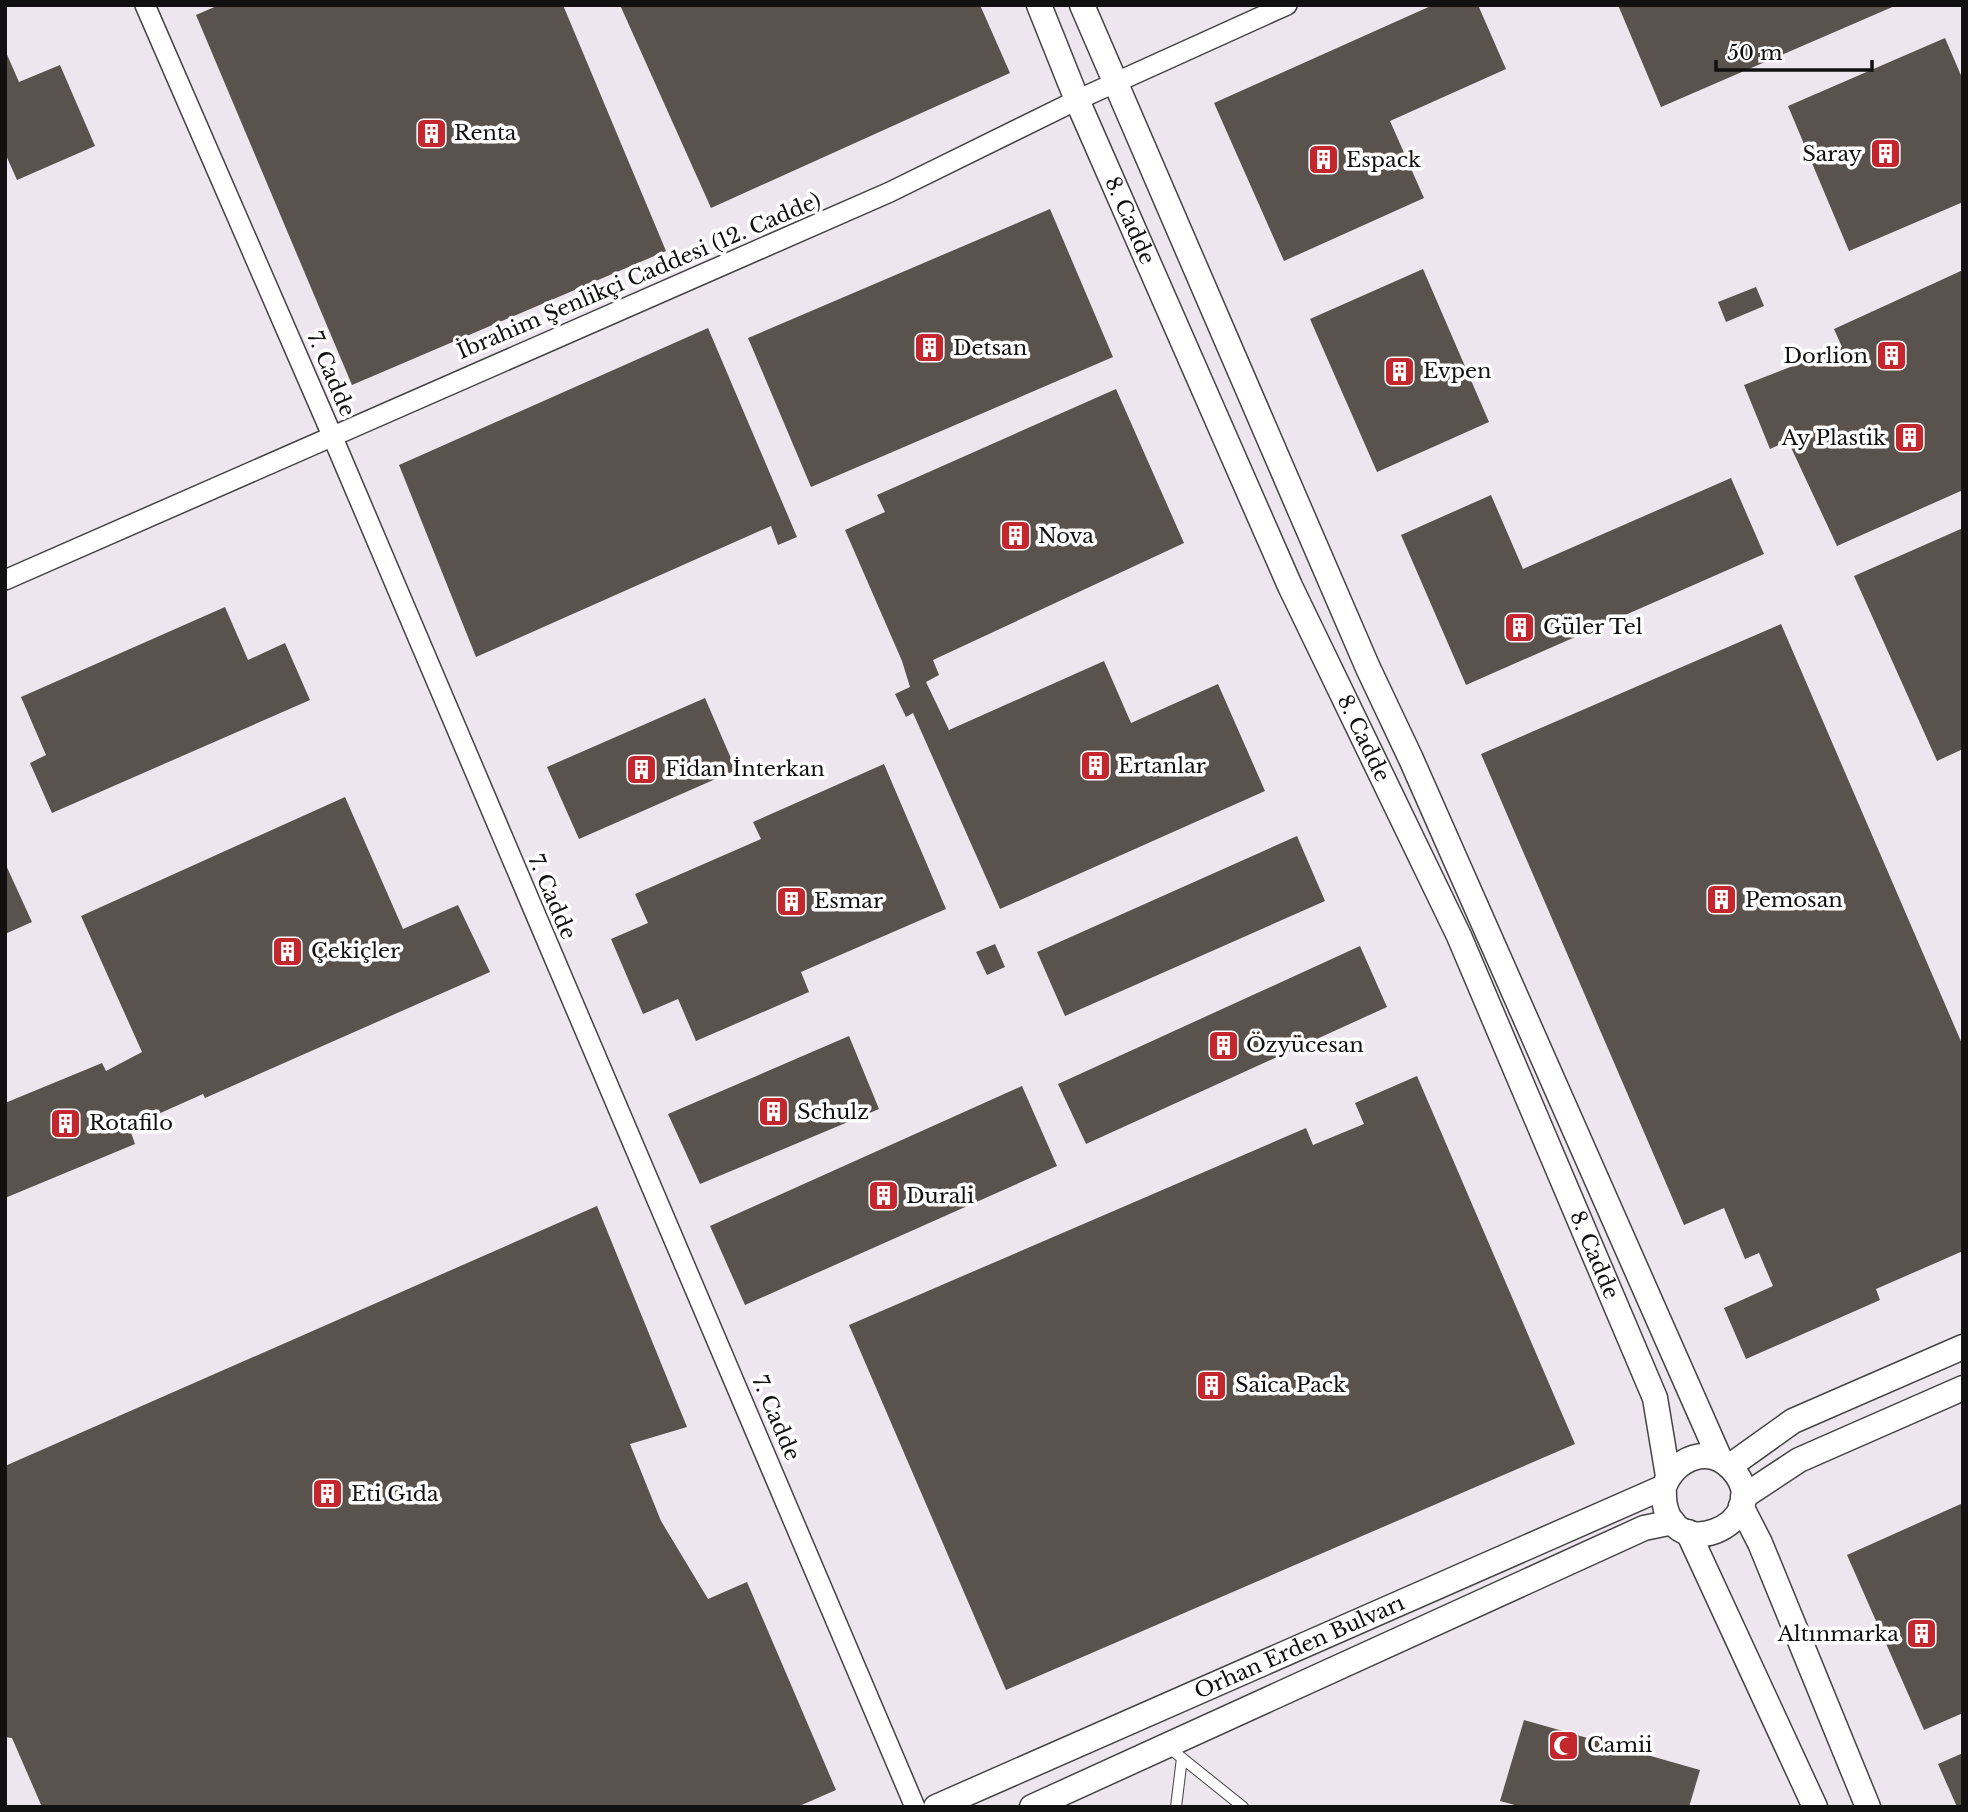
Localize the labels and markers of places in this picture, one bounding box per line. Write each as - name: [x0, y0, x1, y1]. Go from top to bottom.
- building icon: Renta: [414, 116, 448, 150]
- place label: Renta: [454, 120, 517, 146]
- building icon: Saray: [1868, 137, 1902, 171]
- place label: Saray: [1802, 141, 1863, 167]
- building icon: Espack: [1306, 143, 1340, 177]
- place label: Espack: [1346, 147, 1421, 173]
- building icon: Detsan: [913, 331, 947, 365]
- place label: Detsan: [953, 335, 1027, 361]
- building icon: Dorlion: [1874, 339, 1908, 373]
- place label: Dorlion: [1783, 343, 1868, 369]
- building icon: Evpen: [1383, 354, 1417, 388]
- place label: Evpen: [1423, 358, 1491, 384]
- building icon: Ay Plastik: [1892, 421, 1926, 455]
- place label: Ay Plastik: [1781, 425, 1886, 451]
- building icon: Nova: [998, 519, 1032, 553]
- place label: Nova: [1038, 523, 1094, 549]
- building icon: Güler Tel: [1503, 610, 1537, 644]
- place label: Güler Tel: [1543, 614, 1643, 640]
- building icon: Ertanlar: [1078, 749, 1112, 783]
- building icon: Fidan İnterkan: [625, 752, 659, 786]
- place label: Ertanlar: [1118, 753, 1206, 779]
- place label: Fidan İnterkan: [665, 756, 825, 782]
- building icon: Pemosan: [1705, 883, 1739, 917]
- building icon: Esmar: [774, 884, 808, 918]
- place label: Pemosan: [1745, 887, 1843, 913]
- place label: Esmar: [814, 888, 883, 914]
- building icon: Çekiçler: [271, 934, 305, 968]
- place label: Çekiçler: [311, 938, 400, 964]
- building icon: Özyücesan: [1206, 1028, 1240, 1062]
- place label: Özyücesan: [1246, 1032, 1364, 1058]
- building icon: Schulz: [757, 1095, 791, 1129]
- place label: Schulz: [797, 1099, 869, 1125]
- building icon: Rotafilo: [49, 1106, 83, 1140]
- place label: Rotafilo: [89, 1110, 173, 1136]
- building icon: Durali: [866, 1179, 900, 1213]
- place label: Durali: [906, 1183, 974, 1209]
- building icon: Saica Pack: [1195, 1368, 1229, 1402]
- place label: Saica Pack: [1235, 1372, 1346, 1398]
- building icon: Eti Gıda: [311, 1477, 345, 1511]
- place label: Eti Gıda: [351, 1481, 439, 1507]
- building icon: Altınmarka: [1905, 1617, 1939, 1651]
- place label: Altınmarka: [1777, 1621, 1899, 1647]
- mosque icon: Camii: [1547, 1728, 1581, 1762]
- place label: Camii: [1587, 1732, 1652, 1758]

